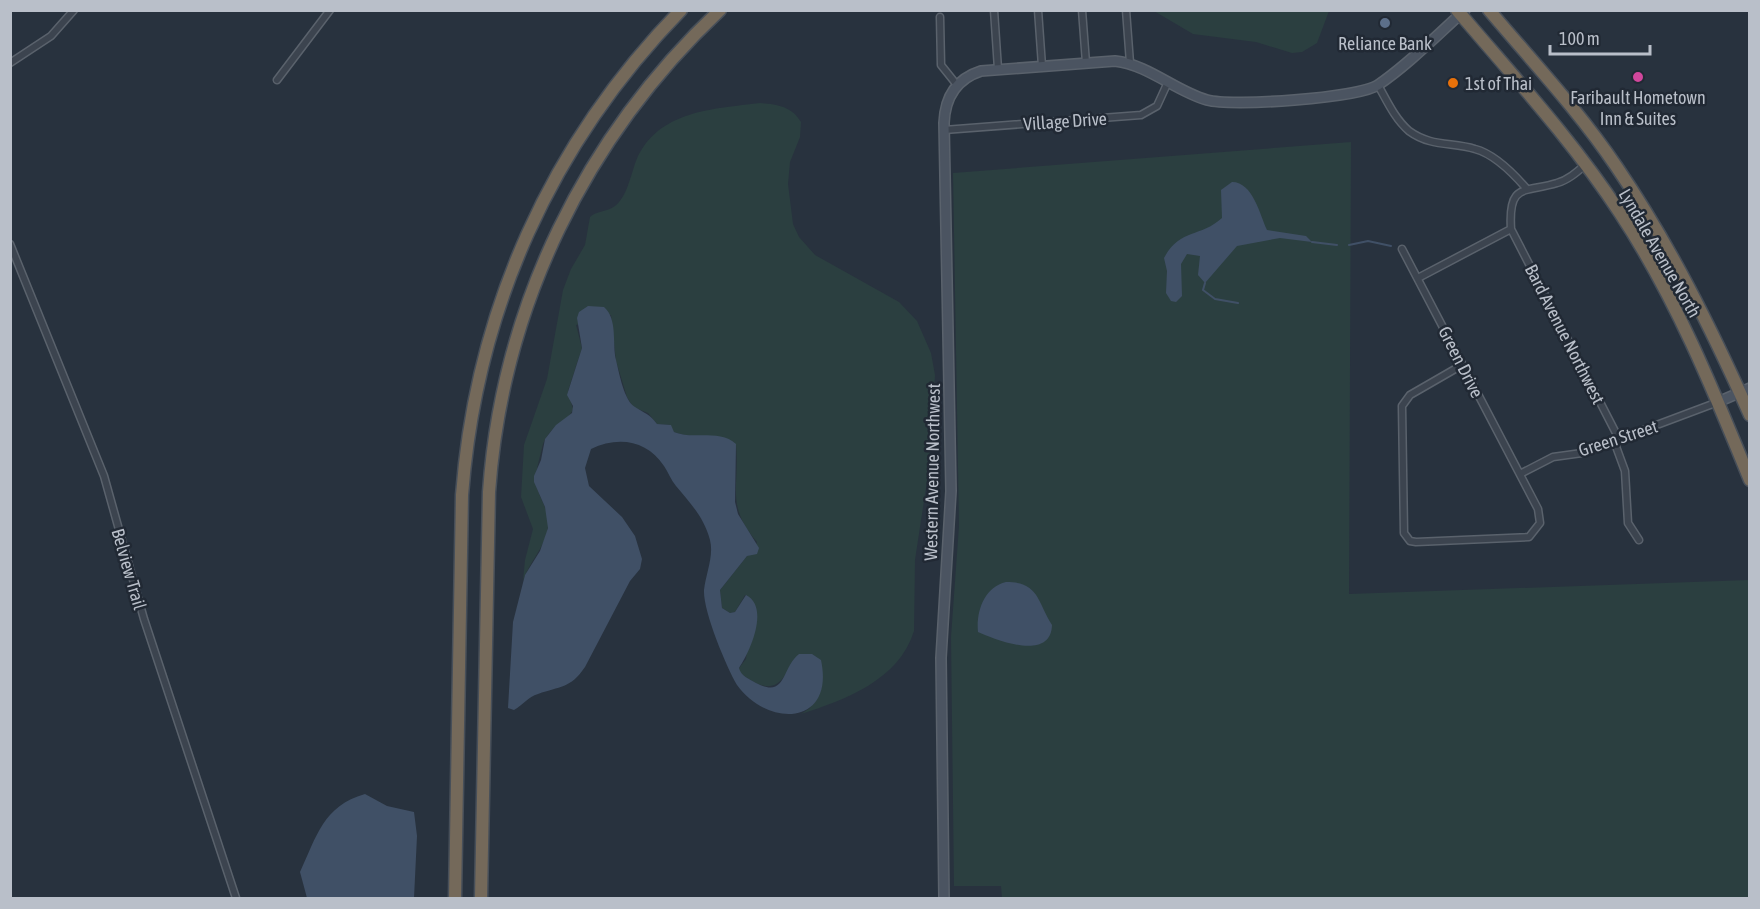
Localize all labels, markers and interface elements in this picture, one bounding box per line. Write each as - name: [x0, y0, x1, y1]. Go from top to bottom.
- marker: Reliance Bank: [1378, 16, 1392, 30]
- scale bar: [1550, 18, 1650, 56]
- text: 100 m: [1559, 28, 1600, 49]
- place label: Reliance Bank: [1338, 33, 1432, 54]
- marker: Faribault Hometown Inn & Suites: [1631, 70, 1645, 84]
- place label: 1st of Thai: [1465, 73, 1532, 94]
- marker: 1st of Thai: [1446, 76, 1460, 90]
- place label: Faribault Hometown Inn & Suites: [1570, 87, 1706, 129]
- street label: Village Drive: [1022, 108, 1108, 134]
- street label: Lyndale Avenue North: [1615, 185, 1705, 321]
- street label: Bard Avenue Northwest: [1521, 261, 1609, 407]
- street label: Green Drive: [1434, 323, 1488, 401]
- street label: Western Avenue Northwest: [920, 383, 944, 561]
- street label: Green Street: [1576, 415, 1660, 461]
- street label: Belview Trail: [107, 526, 151, 612]

